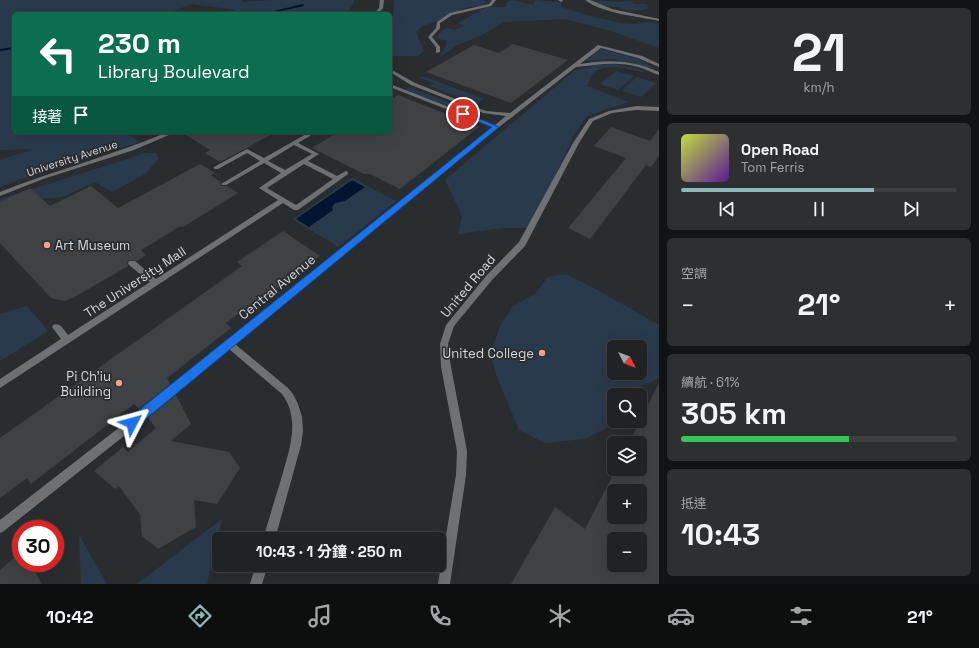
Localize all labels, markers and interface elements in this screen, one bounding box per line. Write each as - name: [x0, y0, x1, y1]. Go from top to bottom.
- text: 21: [792, 20, 846, 86]
- text: 230 m: [98, 25, 181, 61]
- icon: left: [32, 28, 84, 80]
- text: Library Boulevard: [98, 60, 250, 83]
- text: km/h: [804, 79, 834, 96]
- pin: [446, 97, 480, 131]
- icon: arrive: [452, 103, 474, 125]
- icon: arrive: [70, 104, 92, 126]
- text: 接著: [32, 107, 62, 126]
- street label: University Avenue: [25, 137, 119, 179]
- text: Open Road: [741, 140, 819, 159]
- text: Tom Ferris: [741, 159, 804, 176]
- icon: previous: [716, 198, 738, 220]
- icon: pause: [808, 198, 830, 220]
- icon: next: [900, 198, 922, 220]
- place label: Art Museum: [55, 237, 130, 254]
- marker: Art Museum: [42, 240, 52, 250]
- street label: The University Mall: [81, 243, 189, 321]
- street label: Central Avenue: [235, 251, 319, 323]
- street label: United Road: [437, 251, 499, 321]
- text: 空調: [681, 265, 707, 282]
- text: 21°: [797, 285, 841, 324]
- text: −: [681, 291, 695, 319]
- text: +: [943, 291, 957, 319]
- north arrow: [607, 340, 647, 380]
- map controls: [607, 340, 647, 572]
- place label: United College: [443, 345, 534, 362]
- marker: United College: [537, 348, 547, 358]
- place label: Pi Ch'iu Building: [60, 368, 111, 400]
- text: 續航 · 61%: [681, 374, 740, 391]
- marker: Pi Ch'iu Building: [114, 378, 124, 388]
- button: search: [607, 388, 647, 428]
- text: 305 km: [681, 394, 787, 433]
- position arrow: [111, 402, 153, 444]
- button: layers: [607, 436, 647, 476]
- button: +: [607, 484, 647, 524]
- text: 抵達: [681, 495, 707, 512]
- text: 10:43: [681, 515, 760, 554]
- speed limit sign: 30: [12, 520, 64, 572]
- button: −: [607, 532, 647, 572]
- text: 10:43 · 1 分鐘 · 250 m: [256, 542, 402, 561]
- icon: directions: [186, 602, 214, 630]
- icon: music: [306, 602, 334, 630]
- icon: phone: [426, 602, 454, 630]
- icon: climate: [546, 602, 574, 630]
- icon: car: [667, 602, 695, 630]
- icon: filters: [787, 602, 815, 630]
- text: 10:42: [46, 605, 93, 628]
- text: 21°: [907, 605, 933, 628]

